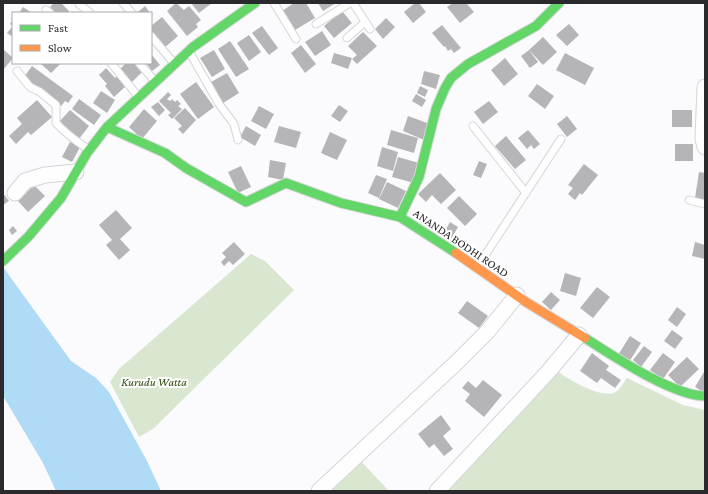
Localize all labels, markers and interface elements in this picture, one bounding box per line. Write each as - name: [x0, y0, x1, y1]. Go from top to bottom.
- legend: [12, 12, 152, 64]
- text: Fast: [48, 21, 69, 35]
- text: Slow: [48, 41, 72, 55]
- street label: ANANDA BODHI ROAD: [411, 206, 511, 280]
- park label: Kurudu Watta: [121, 375, 187, 389]

